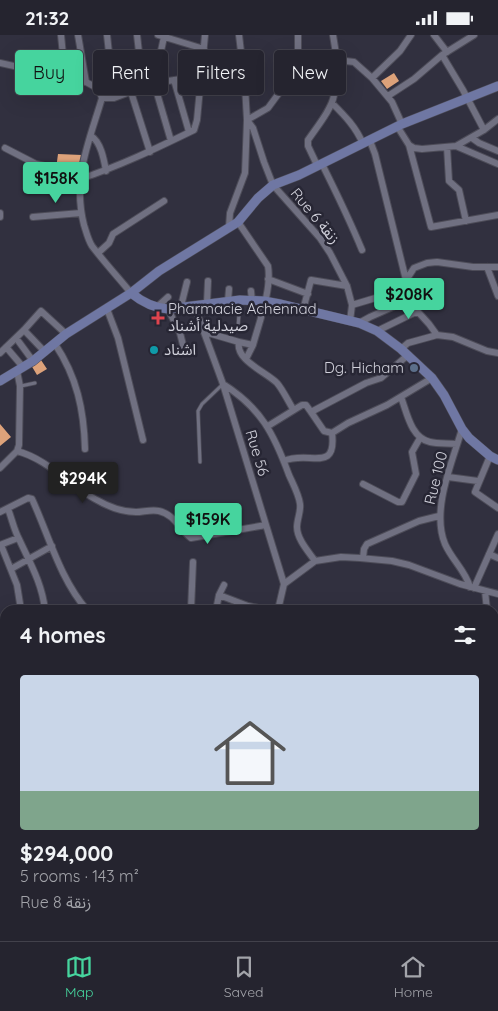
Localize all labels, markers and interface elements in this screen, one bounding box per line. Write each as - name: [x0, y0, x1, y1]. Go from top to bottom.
- text: 21:32: [25, 6, 69, 30]
- chip: Buy: [15, 50, 83, 95]
- chip: Rent: [93, 50, 168, 95]
- chip: Filters: [178, 50, 264, 95]
- chip: New: [274, 50, 346, 95]
- pin: $158K: [21, 161, 91, 204]
- text: $158K: [34, 168, 78, 188]
- street label: Rue 6 زنقة: [287, 184, 344, 247]
- pin: $208K: [374, 277, 444, 320]
- text: $208K: [385, 284, 433, 304]
- place label: Pharmacie Achennad صيدلية أشناد: [168, 299, 317, 335]
- marker: Pharmacie Achennad صيدلية أشناد: [152, 312, 164, 324]
- place label: اشناد: [164, 340, 196, 359]
- marker: اشناد: [148, 344, 160, 356]
- place label: Dg. Hicham: [324, 358, 404, 377]
- marker: Dg. Hicham: [408, 362, 420, 374]
- street label: Rue 56: [241, 427, 273, 478]
- street label: Rue 100: [420, 449, 451, 507]
- pin: $294K: [48, 461, 118, 504]
- text: $294K: [59, 468, 107, 488]
- pin: $159K: [173, 503, 243, 545]
- text: $159K: [186, 509, 230, 529]
- icon: filters: [451, 621, 479, 649]
- text: 4 homes: [20, 622, 106, 648]
- icon: home: [205, 708, 295, 798]
- text: $294,000: [20, 840, 113, 866]
- text: 5 rooms · 143 m²: [20, 866, 139, 886]
- text: Rue 8 زنقة: [20, 892, 92, 912]
- tab: Map: [65, 953, 94, 1001]
- tab: Saved: [224, 953, 264, 1001]
- tab: Home: [394, 953, 433, 1001]

